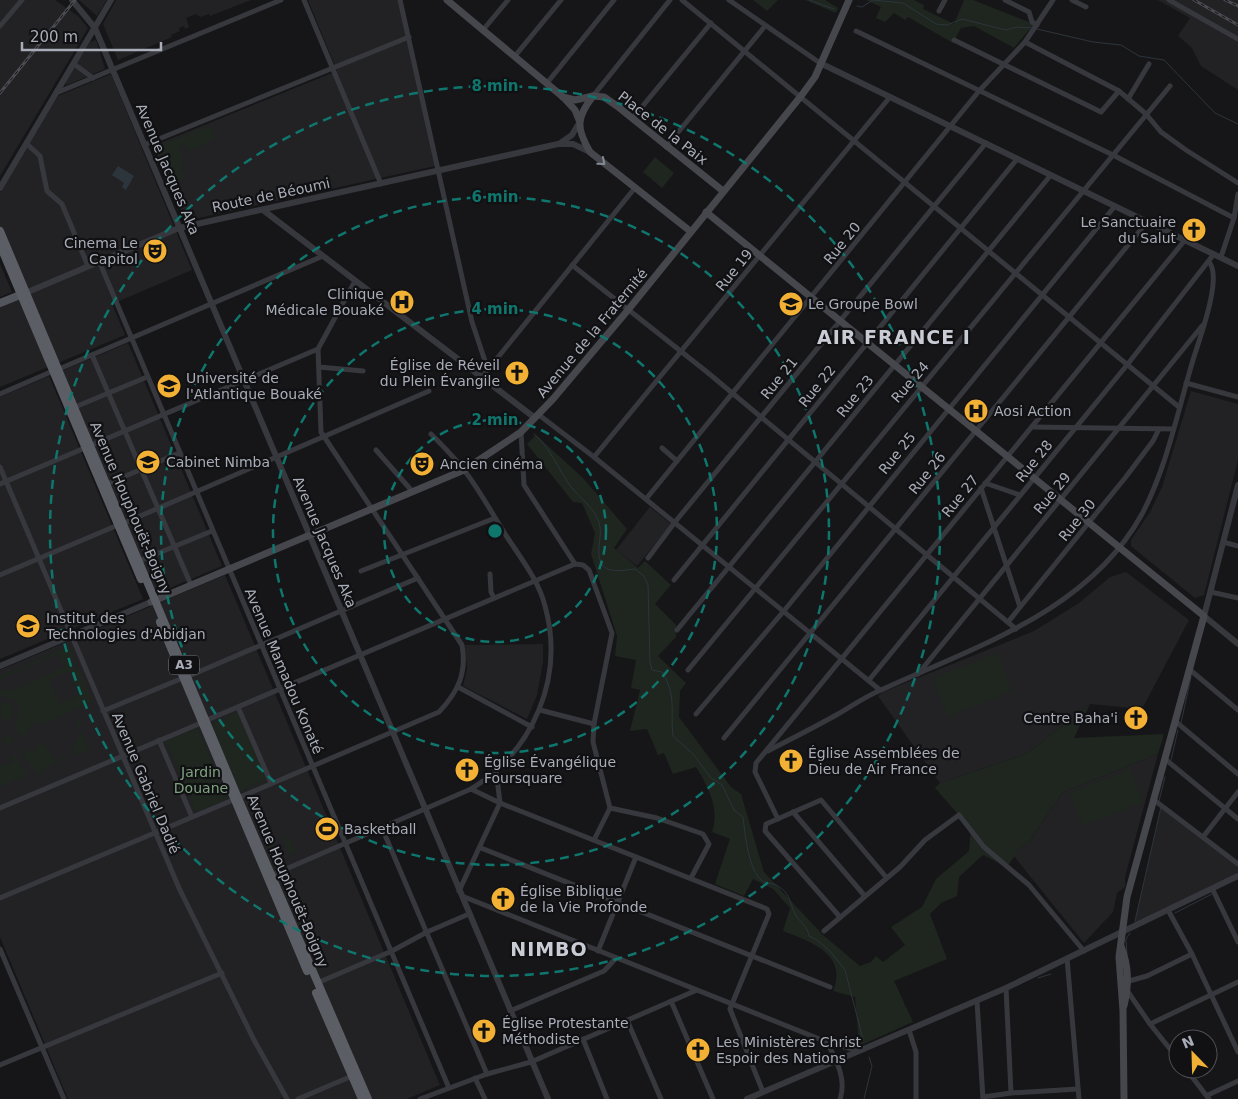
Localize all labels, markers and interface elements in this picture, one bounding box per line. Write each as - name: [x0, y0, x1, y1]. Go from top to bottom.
- scale bar: [22, 20, 161, 52]
- text: 200 m: [30, 28, 78, 46]
- text: 8 min: [471, 77, 519, 95]
- street label: Place de la Paix: [615, 88, 711, 168]
- street label: Avenue Jacques Aka: [133, 101, 203, 237]
- one-way arrow: [597, 157, 606, 166]
- street label: Route de Béoumi: [211, 175, 331, 215]
- text: 6 min: [471, 188, 519, 206]
- place label: Le Sanctuaire du Salut: [1080, 214, 1177, 246]
- church icon: Le Sanctuaire du Salut: [1181, 217, 1207, 243]
- street label: Rue 20: [820, 219, 864, 267]
- place label: Cinema Le Capitol: [64, 235, 138, 267]
- theatre icon: Cinema Le Capitol: [142, 238, 168, 264]
- street label: Rue 19: [712, 246, 756, 294]
- street label: Avenue de la Fraternité: [533, 265, 651, 401]
- place label: Clinique Médicale Bouaké: [265, 286, 384, 318]
- hospital icon: Clinique Médicale Bouaké: [389, 289, 415, 315]
- school or university icon: Le Groupe Bowl: [778, 291, 804, 317]
- place label: Le Groupe Bowl: [808, 296, 918, 312]
- text: 4 min: [471, 300, 519, 318]
- district label: AIR FRANCE I: [817, 326, 971, 348]
- street label: Rue 21: [757, 354, 801, 402]
- place label: Église de Réveil du Plein Évangile: [380, 357, 500, 389]
- street label: Rue 24: [888, 358, 932, 406]
- church icon: Église de Réveil du Plein Évangile: [504, 360, 530, 386]
- street label: Rue 22: [795, 362, 839, 410]
- place label: Université de l'Atlantique Bouaké: [186, 370, 322, 402]
- street label: Rue 23: [833, 372, 877, 420]
- school or university icon: Université de l'Atlantique Bouaké: [156, 373, 182, 399]
- hospital icon: Aosi Action: [963, 398, 989, 424]
- place label: Aosi Action: [994, 403, 1071, 419]
- text: 2 min: [471, 411, 519, 429]
- street label: Avenue Houphouët-Boigny: [87, 419, 175, 597]
- street label: Rue 25: [875, 429, 919, 477]
- street label: Rue 28: [1012, 437, 1056, 485]
- school or university icon: Cabinet Nimba: [135, 449, 161, 475]
- street label: Rue 26: [905, 449, 949, 497]
- theatre icon: Ancien cinéma: [409, 451, 435, 477]
- place label: Cabinet Nimba: [166, 454, 270, 470]
- place label: Ancien cinéma: [440, 456, 543, 472]
- street label: Rue 29: [1030, 469, 1074, 517]
- street label: Rue 27: [938, 472, 982, 520]
- street label: Avenue Jacques Aka: [290, 474, 360, 610]
- street label: Rue 30: [1055, 496, 1099, 544]
- centre of rings: [486, 522, 504, 540]
- street label: Avenue Mamadou Konaté: [242, 586, 326, 756]
- place label: Institut des Technologies d'Abidjan: [45, 610, 206, 642]
- school or university icon: Institut des Technologies d'Abidjan: [15, 613, 41, 639]
- road number: A3: [169, 656, 199, 674]
- church icon: Centre Baha'i: [1123, 705, 1149, 731]
- street label: Avenue Gabriel Dadié: [109, 710, 183, 856]
- place label: Centre Baha'i: [1023, 710, 1118, 726]
- place label: Église Assemblées de Dieu de Air France: [808, 745, 960, 777]
- church icon: Église Assemblées de Dieu de Air France: [778, 748, 804, 774]
- place label: Église Évangélique Foursquare: [484, 754, 616, 786]
- church icon: Église Évangélique Foursquare: [454, 757, 480, 783]
- park label: Jardin Douane: [174, 764, 228, 796]
- street label: Avenue Houphouët-Boigny: [244, 792, 332, 970]
- sports icon: Basketball: [314, 816, 340, 842]
- place label: Basketball: [344, 821, 416, 837]
- place label: Église Biblique de la Vie Profonde: [520, 883, 647, 915]
- church icon: Église Biblique de la Vie Profonde: [490, 886, 516, 912]
- district label: NIMBO: [510, 938, 588, 960]
- place label: Église Protestante Méthodiste: [502, 1015, 629, 1047]
- church icon: Église Protestante Méthodiste: [471, 1018, 497, 1044]
- north arrow: [1168, 1029, 1218, 1079]
- text: N: [1179, 1032, 1196, 1052]
- place label: Les Ministères Christ Espoir des Nations: [716, 1034, 861, 1066]
- church icon: Les Ministères Christ Espoir des Nations: [685, 1037, 711, 1063]

